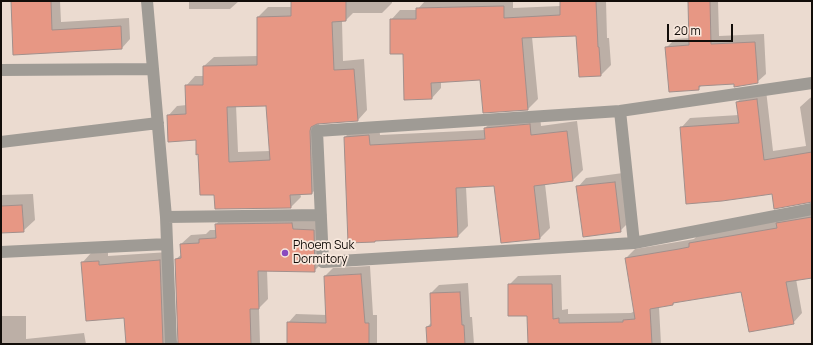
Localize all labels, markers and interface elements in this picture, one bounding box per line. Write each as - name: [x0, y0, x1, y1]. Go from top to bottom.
- scale bar: [669, 16, 735, 42]
- text: 20 m: [674, 22, 701, 39]
- place label: Phoem Suk Dormitory: [293, 239, 354, 267]
- marker: Phoem Suk Dormitory: [280, 248, 290, 258]

